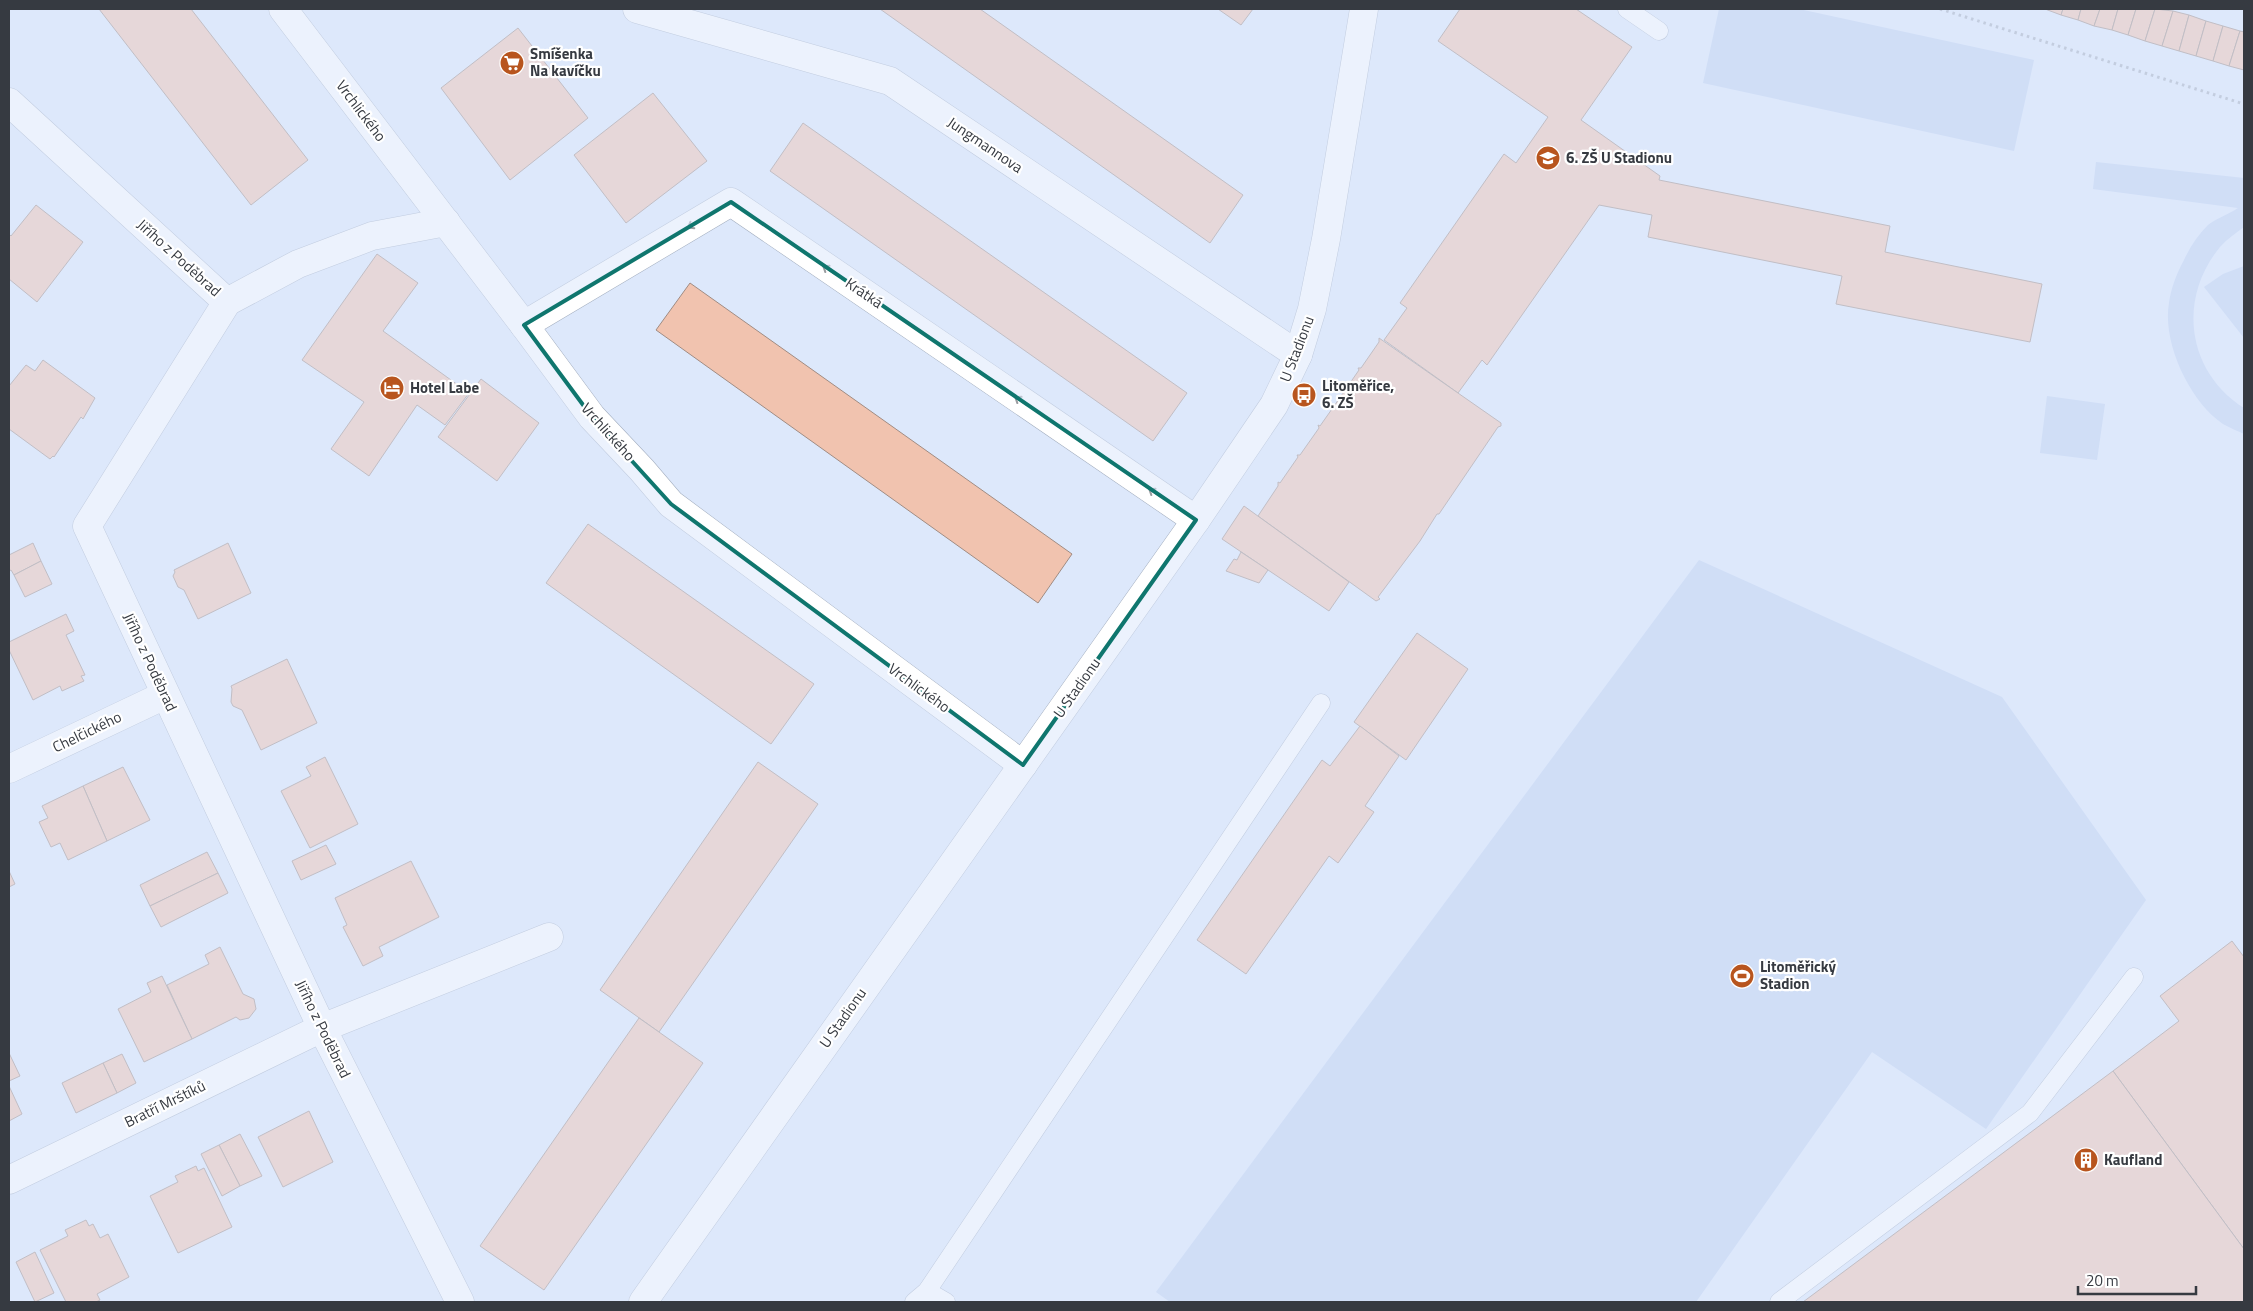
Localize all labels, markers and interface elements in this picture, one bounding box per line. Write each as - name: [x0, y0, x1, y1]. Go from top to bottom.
- place label: Smíšenka Na kavíčku: [530, 42, 601, 82]
- supermarket icon: Smíšenka Na kavíčku: [499, 50, 525, 76]
- street label: Vrchlického: [331, 75, 392, 146]
- street label: Jungmannova: [943, 111, 1028, 179]
- school or university icon: 6. ZŠ U Stadionu: [1535, 145, 1561, 171]
- place label: 6. ZŠ U Stadionu: [1566, 146, 1672, 169]
- street label: Jiřího z Poděbrad: [132, 213, 227, 302]
- one-way arrow: [687, 220, 701, 230]
- one-way arrow: [823, 265, 837, 275]
- street label: Krátká: [841, 272, 888, 314]
- street label: U Stadionu: [1273, 313, 1320, 385]
- place label: Litoměřice, 6. ZŠ: [1322, 374, 1394, 414]
- hotel icon: Hotel Labe: [379, 375, 405, 401]
- place label: Hotel Labe: [410, 376, 479, 399]
- bus stop icon: Litoměřice, 6. ZŠ: [1291, 382, 1317, 408]
- one-way arrow: [1014, 396, 1028, 406]
- street label: Vrchlického: [576, 397, 641, 466]
- one-way arrow: [1149, 488, 1163, 498]
- street label: Jiřího z Poděbrad: [118, 609, 183, 715]
- street label: U Stadionu: [1047, 653, 1106, 723]
- street label: Vrchlického: [883, 657, 955, 718]
- street label: Chelčického: [48, 705, 125, 758]
- place label: Litoměřický Stadion: [1760, 955, 1836, 995]
- sports icon: Litoměřický Stadion: [1729, 963, 1755, 989]
- street label: Jiřího z Poděbrad: [290, 976, 357, 1082]
- street label: U Stadionu: [813, 983, 872, 1053]
- street label: Bratří Mrštíků: [120, 1074, 209, 1133]
- building icon: Kaufland: [2073, 1147, 2099, 1173]
- place label: Kaufland: [2104, 1148, 2162, 1171]
- scale bar: [2078, 1264, 2196, 1296]
- text: 20 m: [2086, 1269, 2119, 1292]

